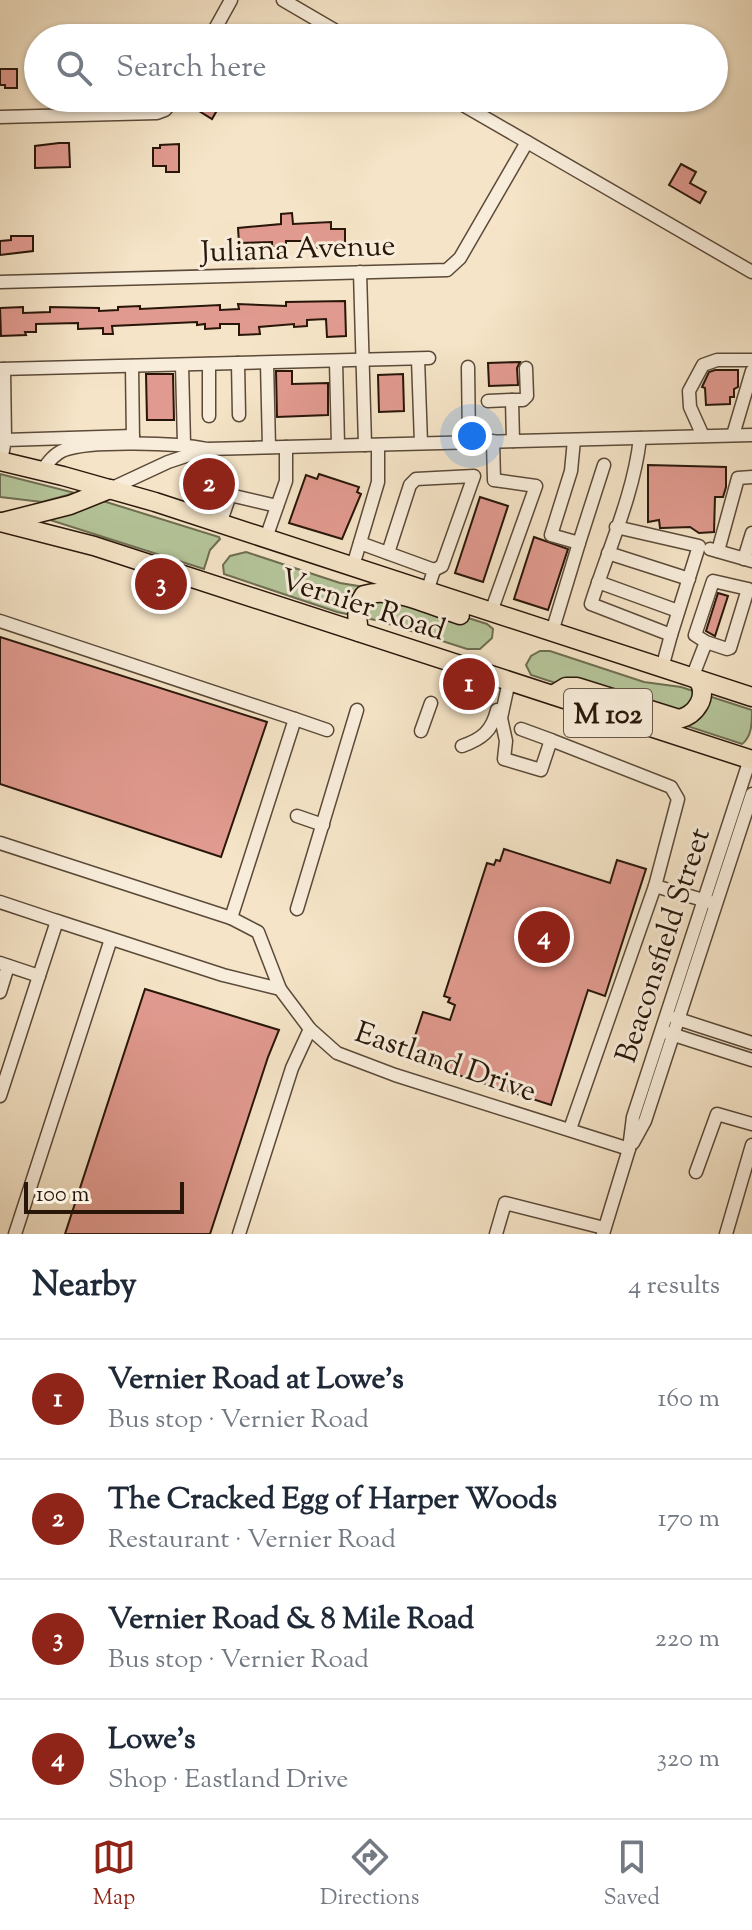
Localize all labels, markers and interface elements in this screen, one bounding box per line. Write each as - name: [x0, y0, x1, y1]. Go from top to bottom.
- search box: [24, 24, 728, 112]
- icon: search: [52, 46, 96, 90]
- text: Search here: [116, 47, 266, 90]
- street label: Juliana Avenue: [198, 226, 396, 275]
- your location: [452, 416, 492, 456]
- pin: 2: [183, 454, 235, 514]
- pin: 3: [135, 554, 187, 614]
- street label: Vernier Road: [274, 559, 451, 653]
- pin: 1: [443, 654, 495, 714]
- road number: M 102: [564, 689, 652, 737]
- street label: Beaconsfield Street: [606, 823, 723, 1069]
- pin: 4: [518, 907, 570, 967]
- street label: Eastland Drive: [349, 1012, 542, 1114]
- scale bar: [24, 1178, 184, 1214]
- text: 100 m: [36, 1180, 89, 1212]
- text: Nearby: [32, 1262, 137, 1311]
- text: 4 results: [628, 1268, 720, 1305]
- text: Vernier Road at Lowe's: [108, 1359, 404, 1402]
- text: 1: [54, 1381, 62, 1418]
- text: 160 m: [657, 1381, 720, 1418]
- text: Bus stop · Vernier Road: [108, 1402, 369, 1439]
- text: The Cracked Egg of Harper Woods: [108, 1479, 557, 1522]
- text: 2: [52, 1501, 64, 1538]
- text: 170 m: [658, 1501, 720, 1538]
- text: Restaurant · Vernier Road: [108, 1522, 396, 1559]
- text: Vernier Road & 8 Mile Road: [108, 1599, 474, 1642]
- text: 3: [53, 1621, 63, 1658]
- text: 220 m: [655, 1621, 720, 1658]
- text: Bus stop · Vernier Road: [108, 1642, 369, 1679]
- text: Lowe's: [108, 1719, 196, 1762]
- text: 4: [51, 1741, 65, 1778]
- text: 320 m: [657, 1741, 720, 1778]
- text: Shop · Eastland Drive: [108, 1762, 348, 1799]
- tab: Map: [92, 1835, 136, 1915]
- tab: Directions: [320, 1835, 419, 1915]
- tab: Saved: [603, 1835, 660, 1915]

